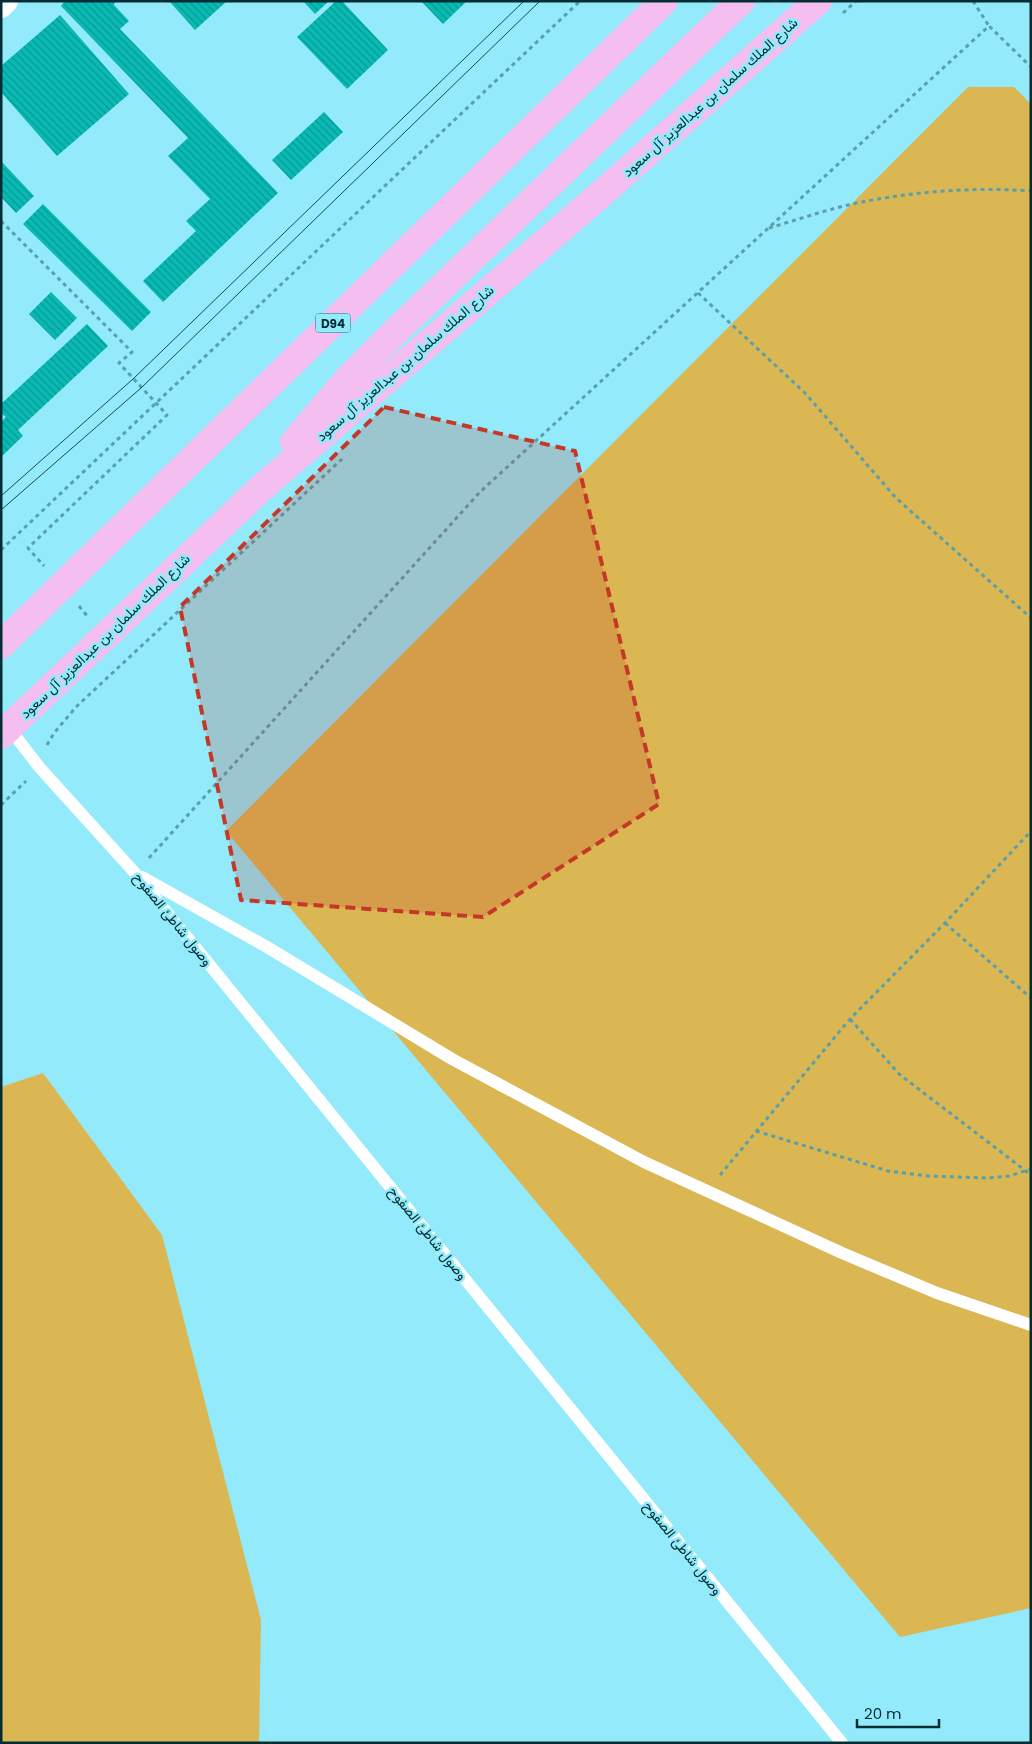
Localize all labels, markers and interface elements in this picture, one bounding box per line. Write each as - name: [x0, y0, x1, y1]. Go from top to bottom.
- street label: شارع الملك سلمان بن عبدالعزيز آل سعود: [618, 13, 803, 182]
- street label: شارع الملك سلمان بن عبدالعزيز آل سعود: [312, 280, 499, 447]
- road number: D94: [316, 314, 350, 332]
- street label: شارع الملك سلمان بن عبدالعزيز آل سعود: [15, 549, 195, 724]
- street label: وصول شاطئ الصفوح: [128, 868, 217, 971]
- street label: وصول شاطئ الصفوح: [383, 1182, 472, 1285]
- street label: وصول شاطئ الصفوح: [638, 1497, 727, 1600]
- scale bar: [857, 1696, 940, 1728]
- text: 20 m: [864, 1703, 902, 1724]

